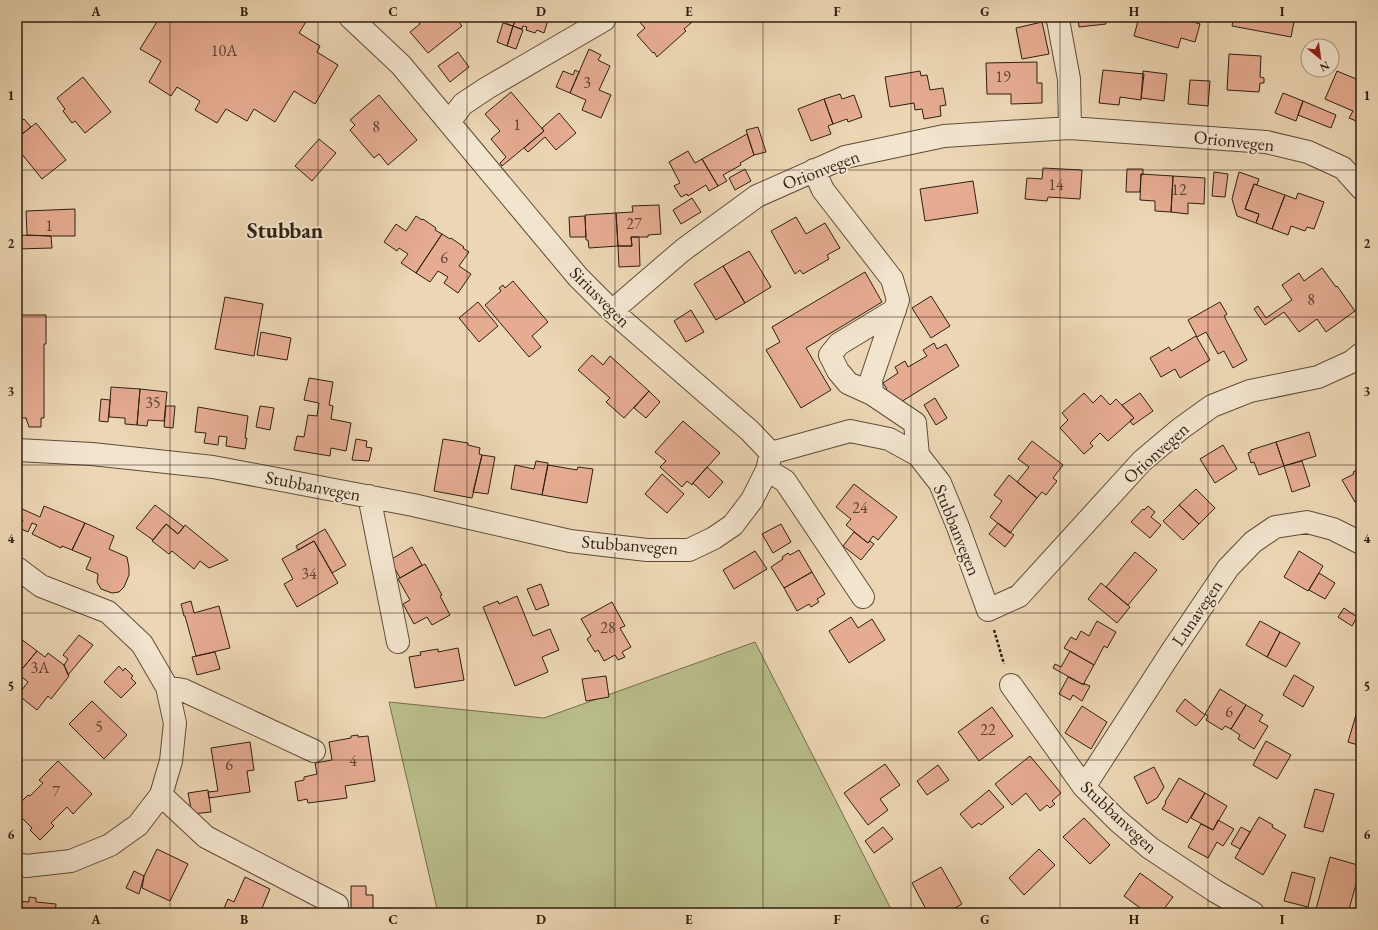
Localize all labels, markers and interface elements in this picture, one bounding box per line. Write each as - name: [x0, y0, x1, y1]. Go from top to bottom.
- text: A: [90, 3, 101, 20]
- text: B: [240, 3, 248, 20]
- text: C: [388, 3, 398, 20]
- text: D: [536, 3, 546, 20]
- text: E: [685, 3, 693, 20]
- text: F: [833, 3, 841, 20]
- text: G: [980, 3, 990, 20]
- text: H: [1129, 3, 1140, 20]
- text: I: [1280, 3, 1285, 20]
- north arrow: [1300, 38, 1340, 78]
- house number: 10A: [211, 40, 238, 61]
- text: N: [1317, 58, 1332, 75]
- house number: 19: [995, 66, 1011, 87]
- house number: 3: [583, 72, 591, 93]
- text: 1: [8, 87, 15, 104]
- text: 1: [1364, 87, 1371, 104]
- house number: 1: [513, 114, 521, 135]
- house number: 8: [372, 116, 380, 137]
- street label: Orionvegen: [1193, 125, 1276, 156]
- street label: Orionvegen: [779, 144, 863, 195]
- house number: 14: [1048, 174, 1064, 195]
- house number: 12: [1171, 179, 1187, 200]
- house number: 27: [626, 213, 642, 234]
- house number: 1: [45, 215, 53, 236]
- district label: Stubban: [247, 216, 324, 245]
- text: 2: [8, 235, 15, 252]
- text: 2: [1364, 235, 1371, 252]
- house number: 6: [440, 247, 448, 268]
- street label: Siriusvegen: [565, 261, 636, 332]
- house number: 8: [1307, 289, 1315, 310]
- text: 3: [8, 383, 15, 400]
- text: 3: [1364, 383, 1371, 400]
- house number: 35: [145, 392, 161, 413]
- street label: Orionvegen: [1118, 417, 1194, 488]
- street label: Stubbanvegen: [263, 465, 363, 506]
- street label: Stubbanvegen: [929, 481, 986, 579]
- house number: 24: [852, 497, 868, 518]
- text: 4: [8, 530, 15, 547]
- street label: Stubbanvegen: [581, 530, 680, 559]
- text: 4: [1364, 530, 1371, 547]
- house number: 34: [301, 563, 317, 584]
- street label: Lunavegen: [1166, 575, 1227, 650]
- house number: 28: [600, 617, 616, 638]
- house number: 3A: [31, 657, 50, 678]
- text: 5: [8, 678, 14, 695]
- text: 5: [1364, 678, 1370, 695]
- house number: 6: [1225, 701, 1233, 722]
- house number: 5: [95, 716, 103, 737]
- house number: 22: [980, 719, 996, 740]
- house number: 4: [349, 750, 357, 771]
- house number: 6: [225, 754, 233, 775]
- street label: Stubbanvegen: [1076, 775, 1163, 858]
- house number: 7: [52, 781, 60, 802]
- text: 6: [8, 826, 15, 843]
- text: 6: [1364, 826, 1371, 843]
- text: A: [90, 911, 101, 928]
- text: B: [240, 911, 248, 928]
- text: C: [388, 911, 398, 928]
- text: D: [536, 911, 546, 928]
- text: E: [685, 911, 693, 928]
- text: F: [833, 911, 841, 928]
- text: G: [980, 911, 990, 928]
- text: H: [1129, 911, 1140, 928]
- text: I: [1280, 911, 1285, 928]

